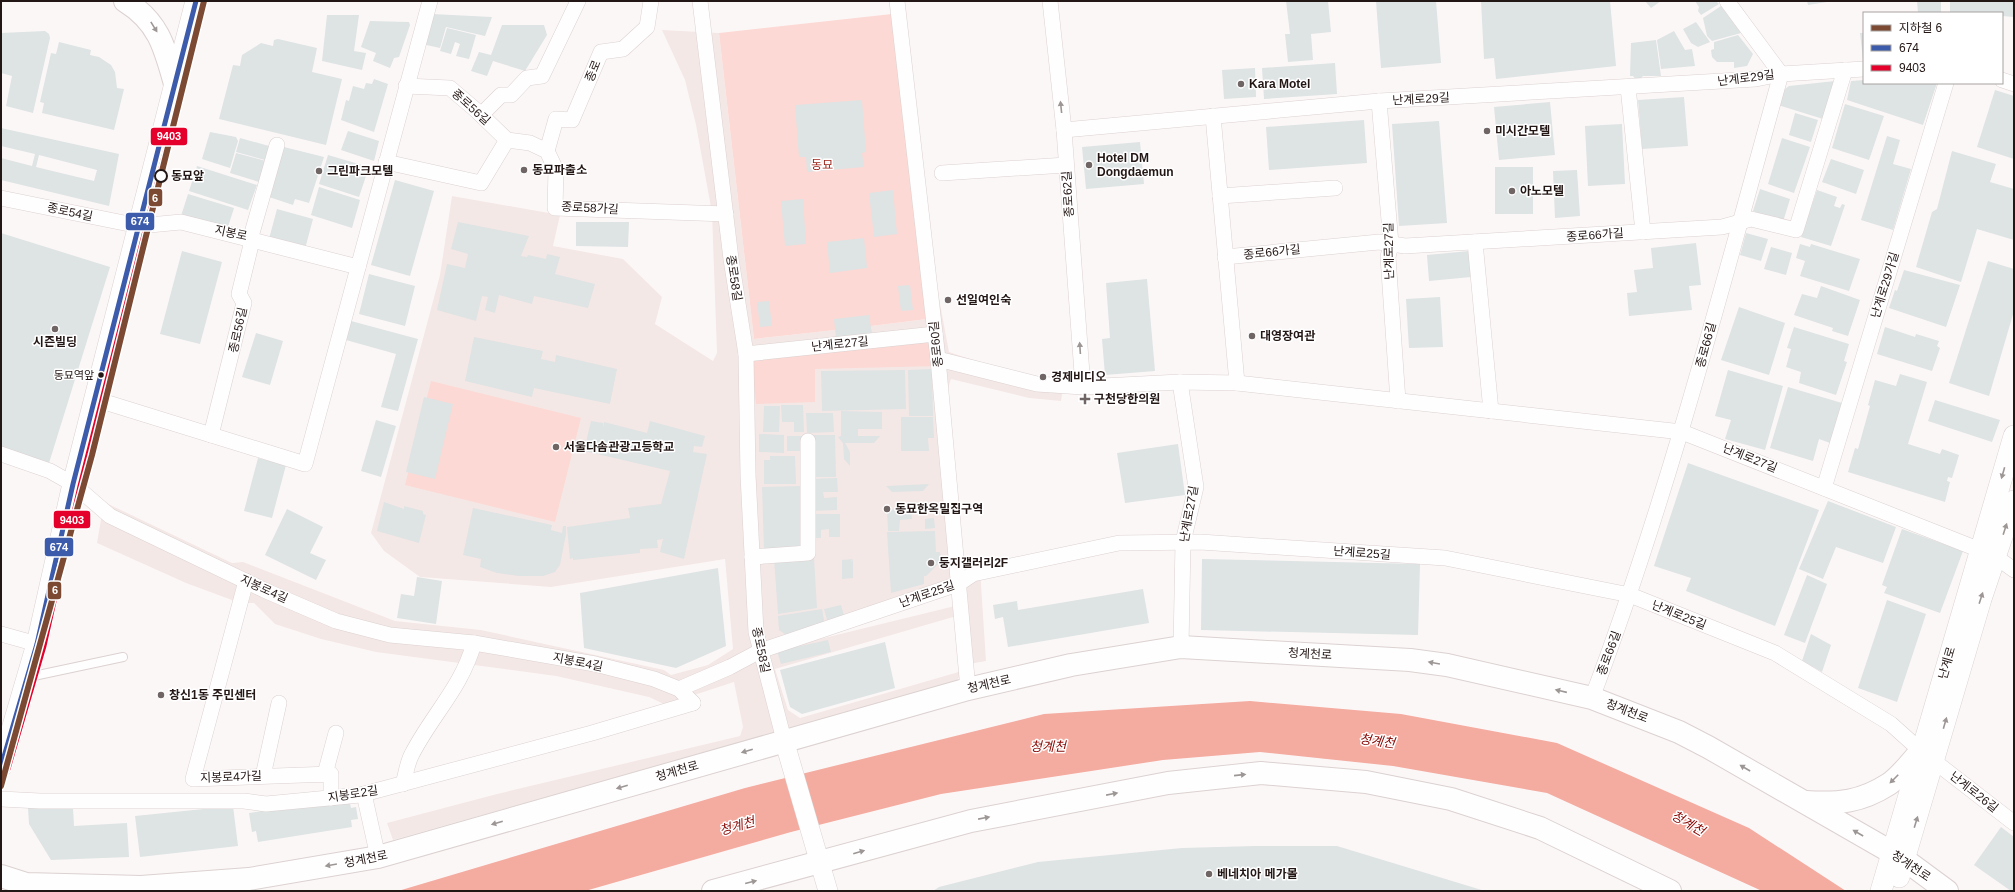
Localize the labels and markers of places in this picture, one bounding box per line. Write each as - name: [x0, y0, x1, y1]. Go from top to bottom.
- place label: Kara Motel: [1249, 77, 1310, 91]
- marker: Kara Motel: [1236, 79, 1246, 89]
- place label: 미시간모텔: [1495, 124, 1550, 138]
- marker: 미시간모텔: [1482, 126, 1492, 136]
- place label: Hotel DM Dongdaemun: [1097, 151, 1174, 179]
- marker: Hotel DM Dongdaemun: [1084, 160, 1094, 170]
- place label: 동묘파출소: [532, 163, 587, 177]
- place label: 그린파크모텔: [327, 164, 393, 178]
- marker: 동묘파출소: [519, 165, 529, 175]
- marker: 그린파크모텔: [314, 166, 324, 176]
- marker: 동묘앞: [154, 169, 168, 183]
- place label: 동묘앞: [171, 169, 204, 183]
- place label: 아노모텔: [1520, 184, 1564, 198]
- marker: 아노모텔: [1507, 186, 1517, 196]
- place label: 선일여인숙: [956, 293, 1011, 307]
- marker: 선일여인숙: [943, 295, 953, 305]
- marker: 시즌빌딩: [50, 324, 60, 334]
- place label: 대영장여관: [1260, 329, 1315, 343]
- marker: 대영장여관: [1247, 331, 1257, 341]
- place label: 시즌빌딩: [33, 335, 77, 349]
- place label: 동묘역앞: [54, 369, 94, 381]
- marker: 동묘역앞: [96, 370, 106, 380]
- place label: 경제비디오: [1051, 370, 1106, 384]
- marker: 경제비디오: [1038, 372, 1048, 382]
- place label: 구천당한의원: [1094, 392, 1160, 406]
- marker: 구천당한의원: [1079, 393, 1091, 405]
- place label: 서울다솜관광고등학교: [564, 440, 674, 454]
- marker: 서울다솜관광고등학교: [551, 442, 561, 452]
- place label: 동묘한옥밀집구역: [895, 502, 983, 516]
- marker: 동묘한옥밀집구역: [882, 504, 892, 514]
- place label: 둥지갤러리2F: [939, 556, 1008, 570]
- marker: 둥지갤러리2F: [926, 558, 936, 568]
- place label: 창신1동 주민센터: [169, 688, 256, 702]
- marker: 창신1동 주민센터: [156, 690, 166, 700]
- place label: 베네치아 메가몰: [1217, 867, 1298, 881]
- marker: 베네치아 메가몰: [1204, 869, 1214, 879]

